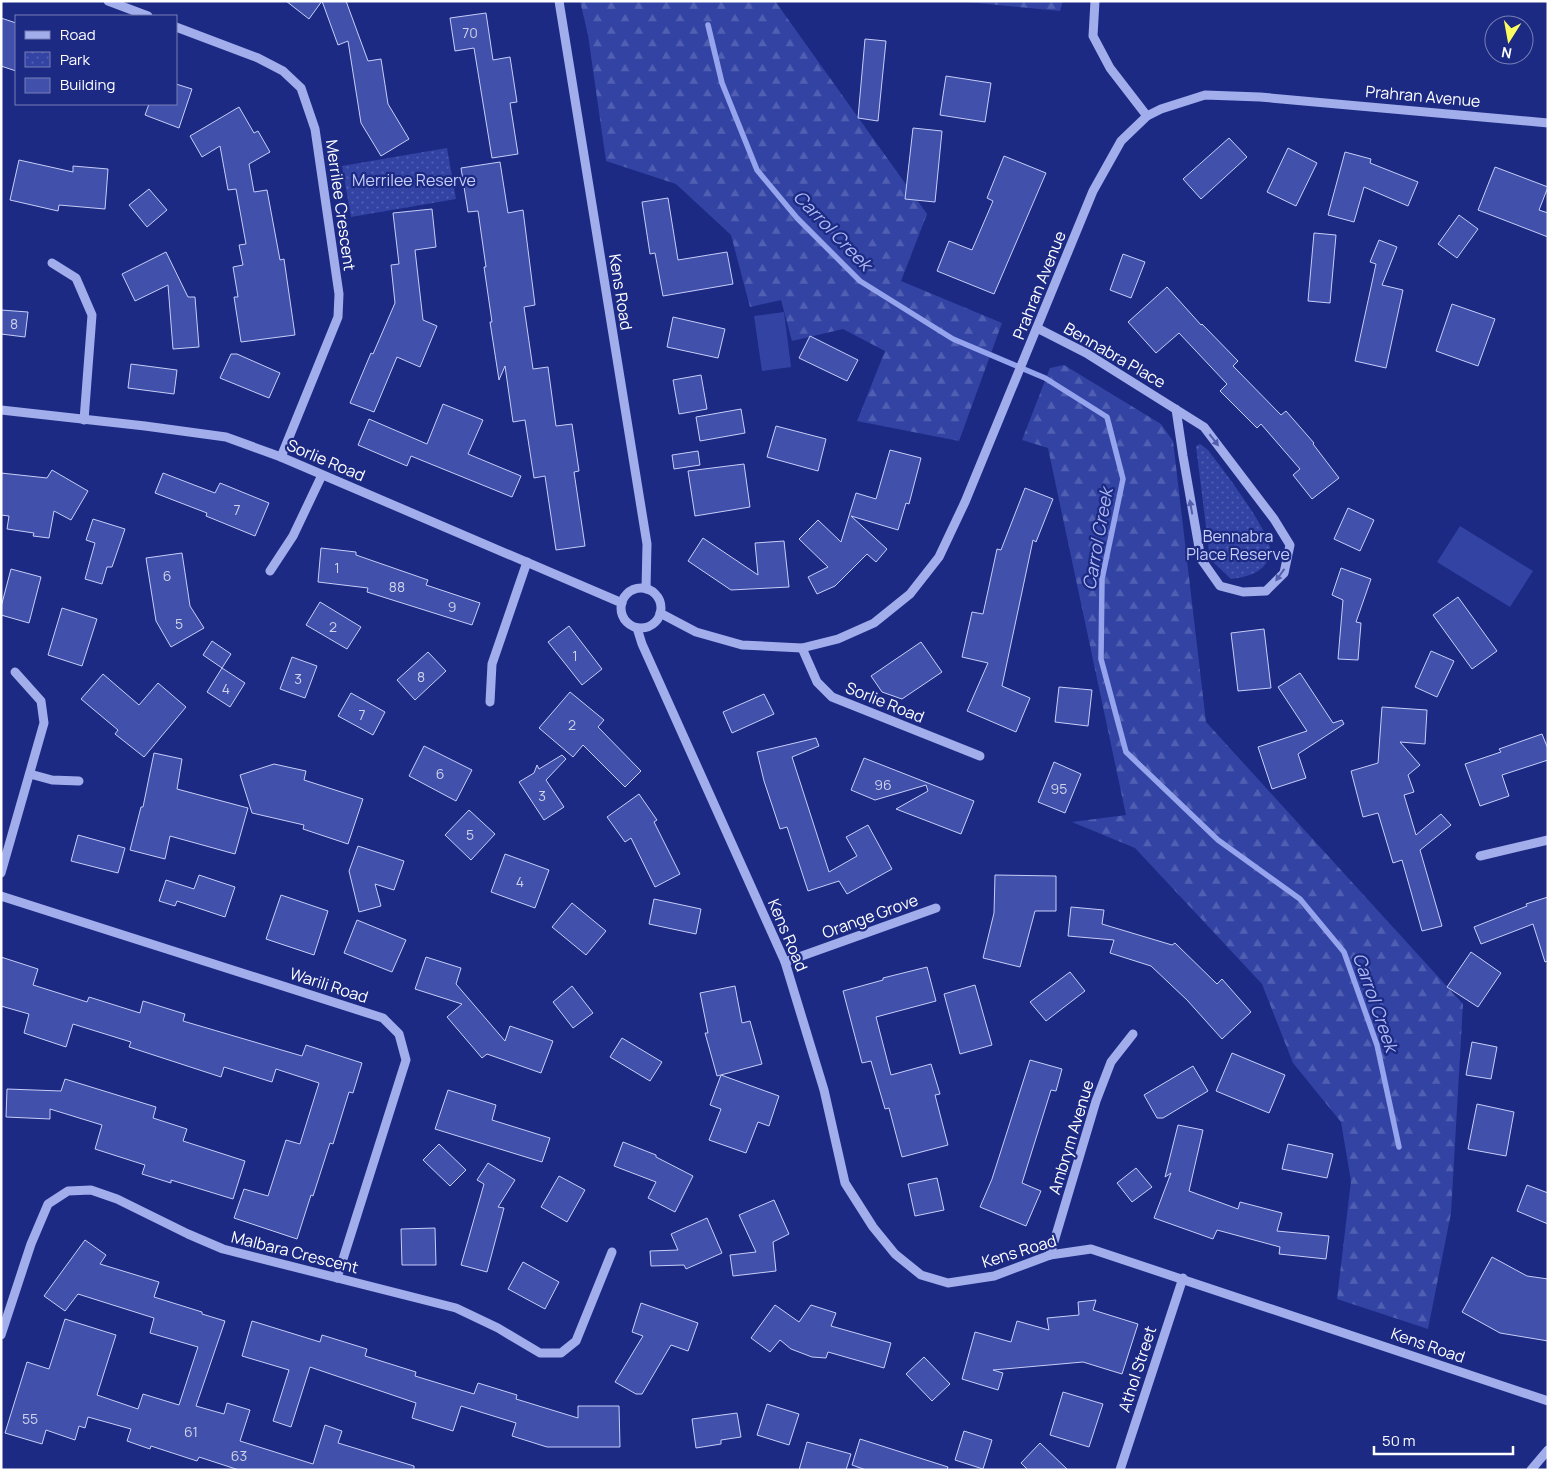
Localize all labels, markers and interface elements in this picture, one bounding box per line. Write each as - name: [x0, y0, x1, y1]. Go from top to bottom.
- legend: [15, 15, 178, 105]
- north arrow: [1484, 15, 1534, 65]
- house number: 70: [462, 23, 478, 42]
- text: Road: [60, 24, 96, 45]
- text: N: [1500, 43, 1513, 64]
- text: Park: [60, 49, 90, 70]
- text: Building: [60, 74, 115, 95]
- street label: Prahran Avenue: [1365, 80, 1481, 112]
- street label: Merrilee Crescent: [321, 138, 361, 272]
- park label: Merrilee Reserve: [352, 169, 476, 191]
- water label: Carrol Creek: [788, 185, 880, 278]
- street label: Prahran Avenue: [1007, 227, 1071, 343]
- street label: Kens Road: [604, 252, 638, 332]
- house number: 8: [10, 314, 18, 333]
- street label: Bennabra Place: [1060, 317, 1170, 393]
- one-way arrow: [1208, 433, 1219, 446]
- street label: Sorlie Road: [283, 434, 369, 486]
- water label: Carrol Creek: [1076, 483, 1118, 592]
- one-way arrow: [1187, 499, 1195, 515]
- house number: 7: [233, 500, 241, 519]
- park label: Bennabra Place Reserve: [1186, 525, 1290, 565]
- house number: 1: [334, 558, 340, 577]
- house number: 6: [163, 566, 171, 585]
- one-way arrow: [1275, 568, 1285, 582]
- house number: 88: [389, 577, 405, 596]
- house number: 9: [448, 597, 456, 616]
- house number: 5: [175, 614, 183, 633]
- house number: 2: [329, 617, 337, 636]
- house number: 1: [572, 646, 578, 665]
- house number: 8: [417, 667, 425, 686]
- house number: 3: [294, 669, 302, 688]
- street label: Sorlie Road: [842, 676, 928, 728]
- house number: 4: [222, 679, 230, 698]
- house number: 7: [358, 705, 366, 724]
- house number: 2: [568, 715, 576, 734]
- house number: 6: [436, 764, 444, 783]
- house number: 96: [874, 775, 892, 794]
- house number: 95: [1051, 779, 1067, 798]
- house number: 3: [538, 786, 546, 805]
- house number: 5: [466, 825, 474, 844]
- house number: 4: [516, 872, 524, 891]
- street label: Orange Grove: [819, 888, 921, 944]
- street label: Kens Road: [763, 895, 813, 975]
- water label: Carrol Creek: [1348, 949, 1405, 1058]
- street label: Warili Road: [287, 962, 371, 1008]
- street label: Ambrym Avenue: [1043, 1077, 1099, 1197]
- street label: Malbara Crescent: [229, 1226, 361, 1278]
- street label: Kens Road: [979, 1229, 1059, 1273]
- street label: Kens Road: [1388, 1322, 1468, 1368]
- street label: Athol Street: [1113, 1323, 1161, 1415]
- house number: 55: [22, 1409, 38, 1428]
- house number: 61: [184, 1422, 198, 1441]
- scale bar: [1374, 1424, 1513, 1456]
- text: 50 m: [1382, 1430, 1416, 1451]
- house number: 63: [231, 1446, 247, 1465]

